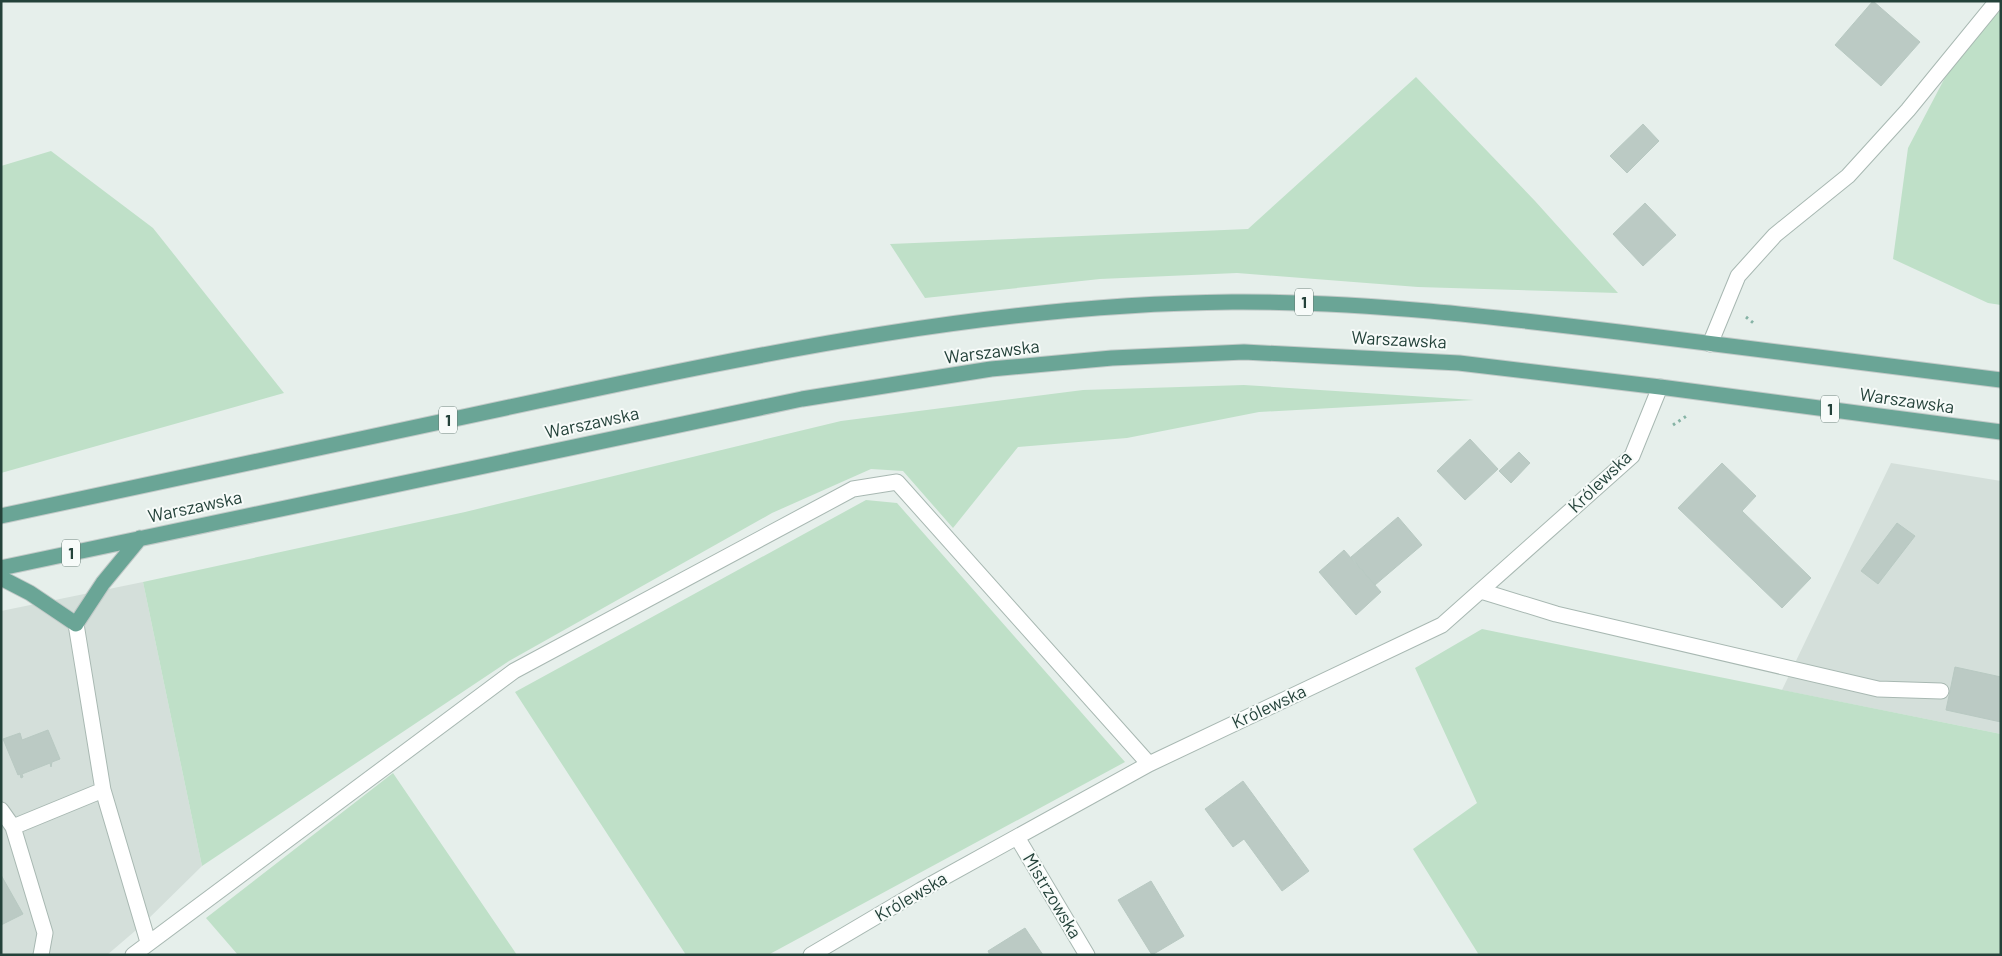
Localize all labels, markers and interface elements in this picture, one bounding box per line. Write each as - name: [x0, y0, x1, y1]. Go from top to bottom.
- road number: 1: [1295, 288, 1313, 316]
- street label: Warszawska: [1351, 326, 1447, 352]
- street label: Warszawska: [943, 334, 1041, 368]
- street label: Warszawska: [1858, 382, 1956, 418]
- road number: 1: [1821, 396, 1839, 422]
- street label: Warszawska: [543, 401, 641, 443]
- road number: 1: [439, 406, 457, 434]
- street label: Królewska: [1563, 446, 1636, 517]
- street label: Warszawska: [146, 485, 244, 527]
- road number: 1: [62, 540, 80, 566]
- street label: Królewska: [1228, 679, 1309, 733]
- street label: Mistrzowska: [1019, 849, 1087, 942]
- street label: Królewska: [870, 867, 951, 926]

